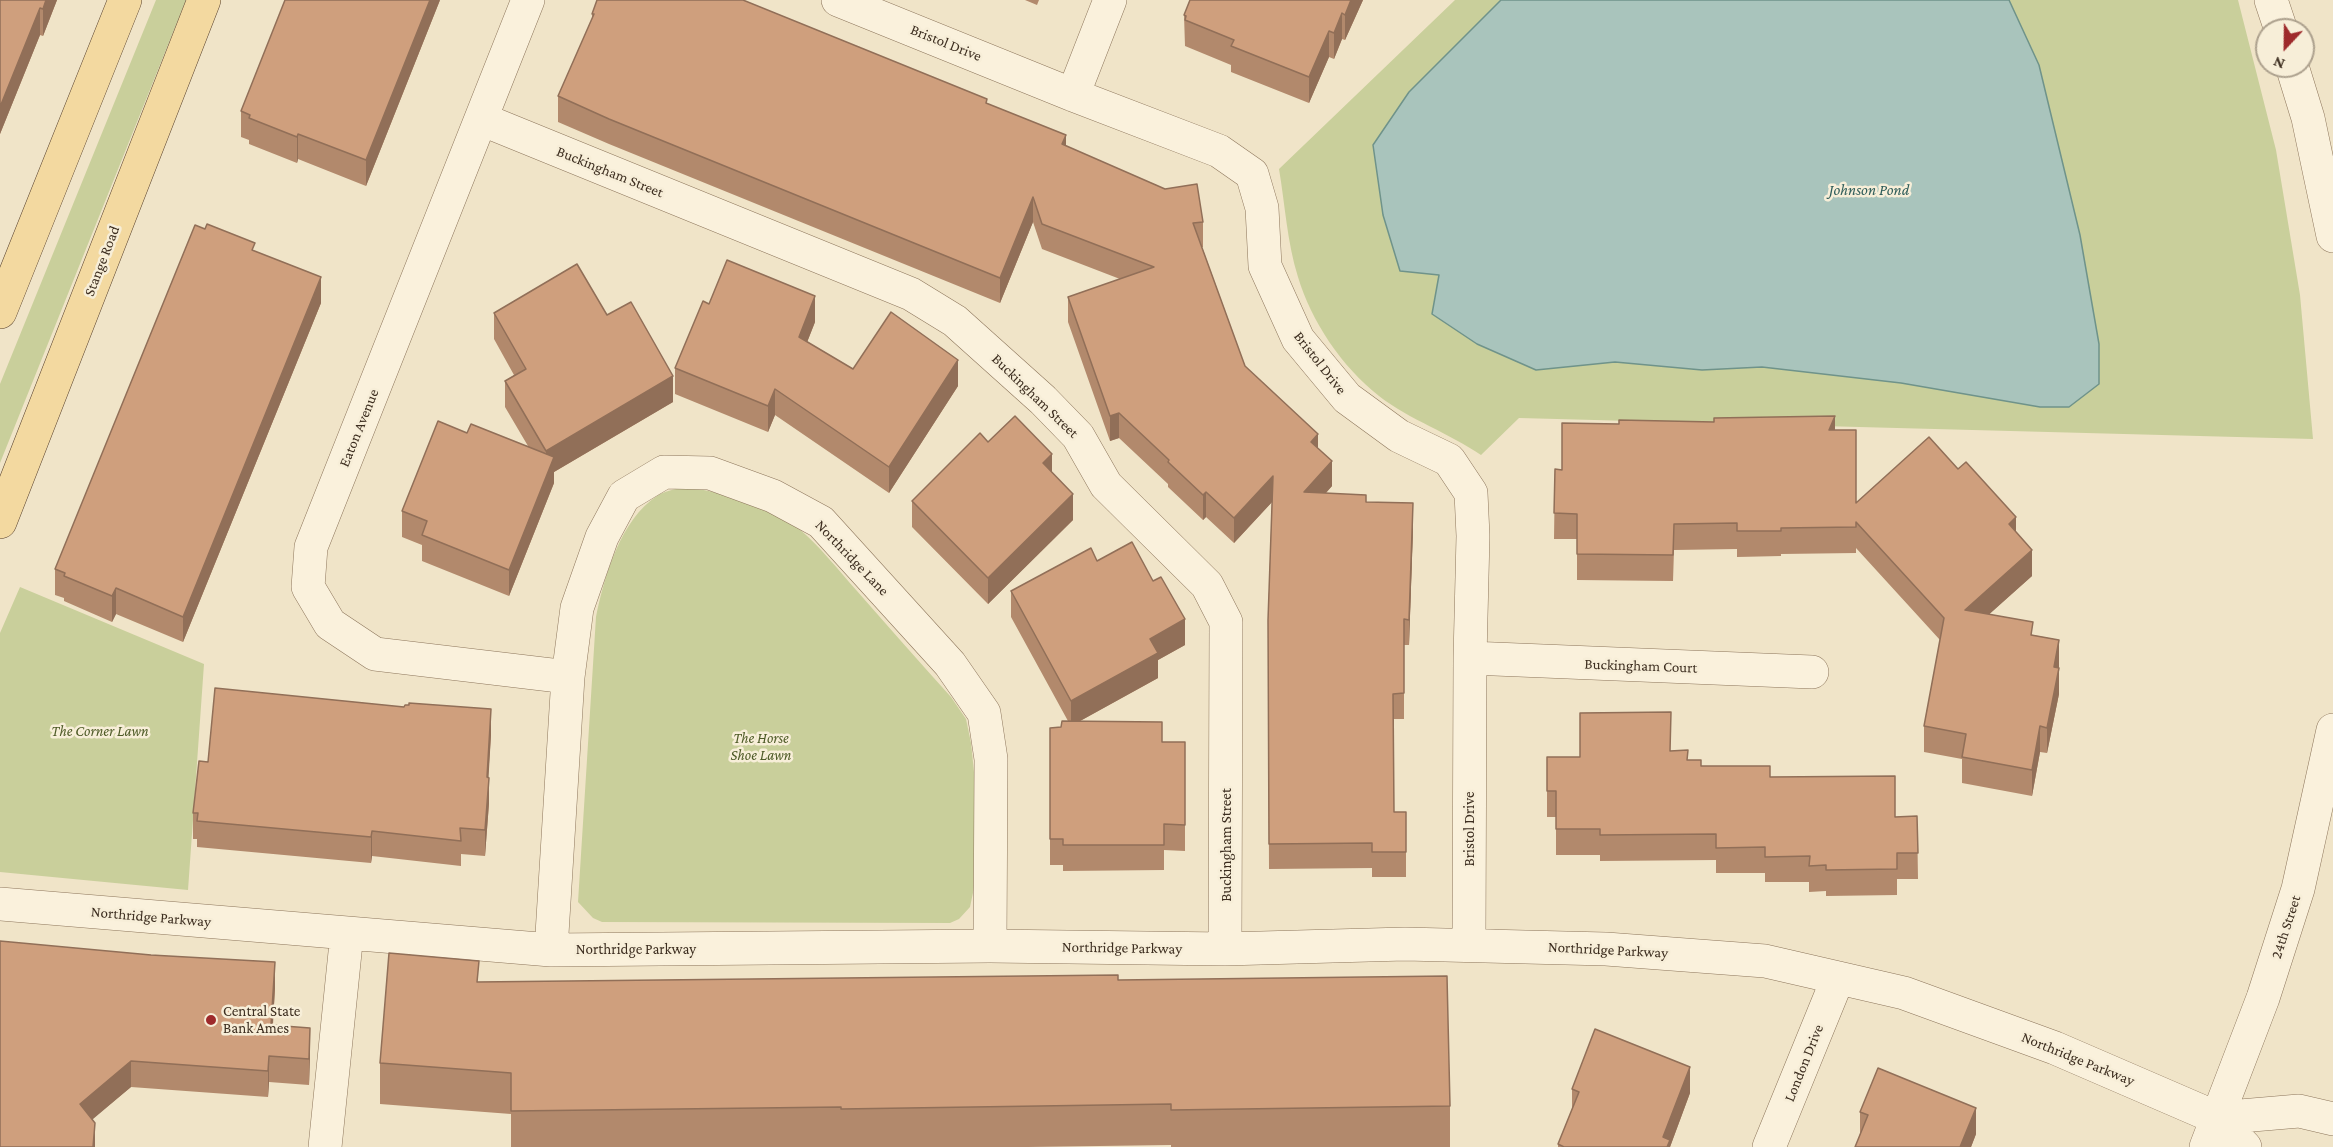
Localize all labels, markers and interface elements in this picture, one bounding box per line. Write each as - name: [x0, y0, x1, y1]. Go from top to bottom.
- north arrow: [2255, 18, 2315, 78]
- street label: Bristol Drive: [908, 21, 984, 65]
- text: N: [2271, 53, 2287, 73]
- street label: Buckingham Street: [554, 142, 666, 202]
- water label: Johnson Pond: [1829, 180, 1909, 200]
- street label: Stange Road: [80, 223, 124, 299]
- street label: Bristol Drive: [1290, 328, 1350, 398]
- street label: Buckingham Street: [988, 350, 1082, 442]
- street label: Eaton Avenue: [335, 386, 383, 470]
- street label: Northridge Lane: [811, 516, 893, 600]
- street label: Buckingham Court: [1584, 655, 1698, 677]
- park label: The Corner Lawn: [51, 722, 149, 740]
- park label: The Horse Shoe Lawn: [731, 729, 791, 764]
- street label: Buckingham Street: [1217, 788, 1235, 902]
- street label: Bristol Drive: [1460, 791, 1478, 867]
- street label: 24th Street: [2267, 893, 2305, 961]
- street label: Northridge Parkway: [90, 903, 212, 931]
- street label: Northridge Parkway: [1062, 938, 1182, 958]
- street label: Northridge Parkway: [1547, 938, 1669, 962]
- street label: Northridge Parkway: [576, 940, 696, 958]
- place label: Central State Bank Ames: [223, 1002, 300, 1037]
- marker: Central State Bank Ames: [204, 1013, 218, 1027]
- street label: London Drive: [1780, 1022, 1828, 1104]
- street label: Northridge Parkway: [2019, 1028, 2137, 1090]

